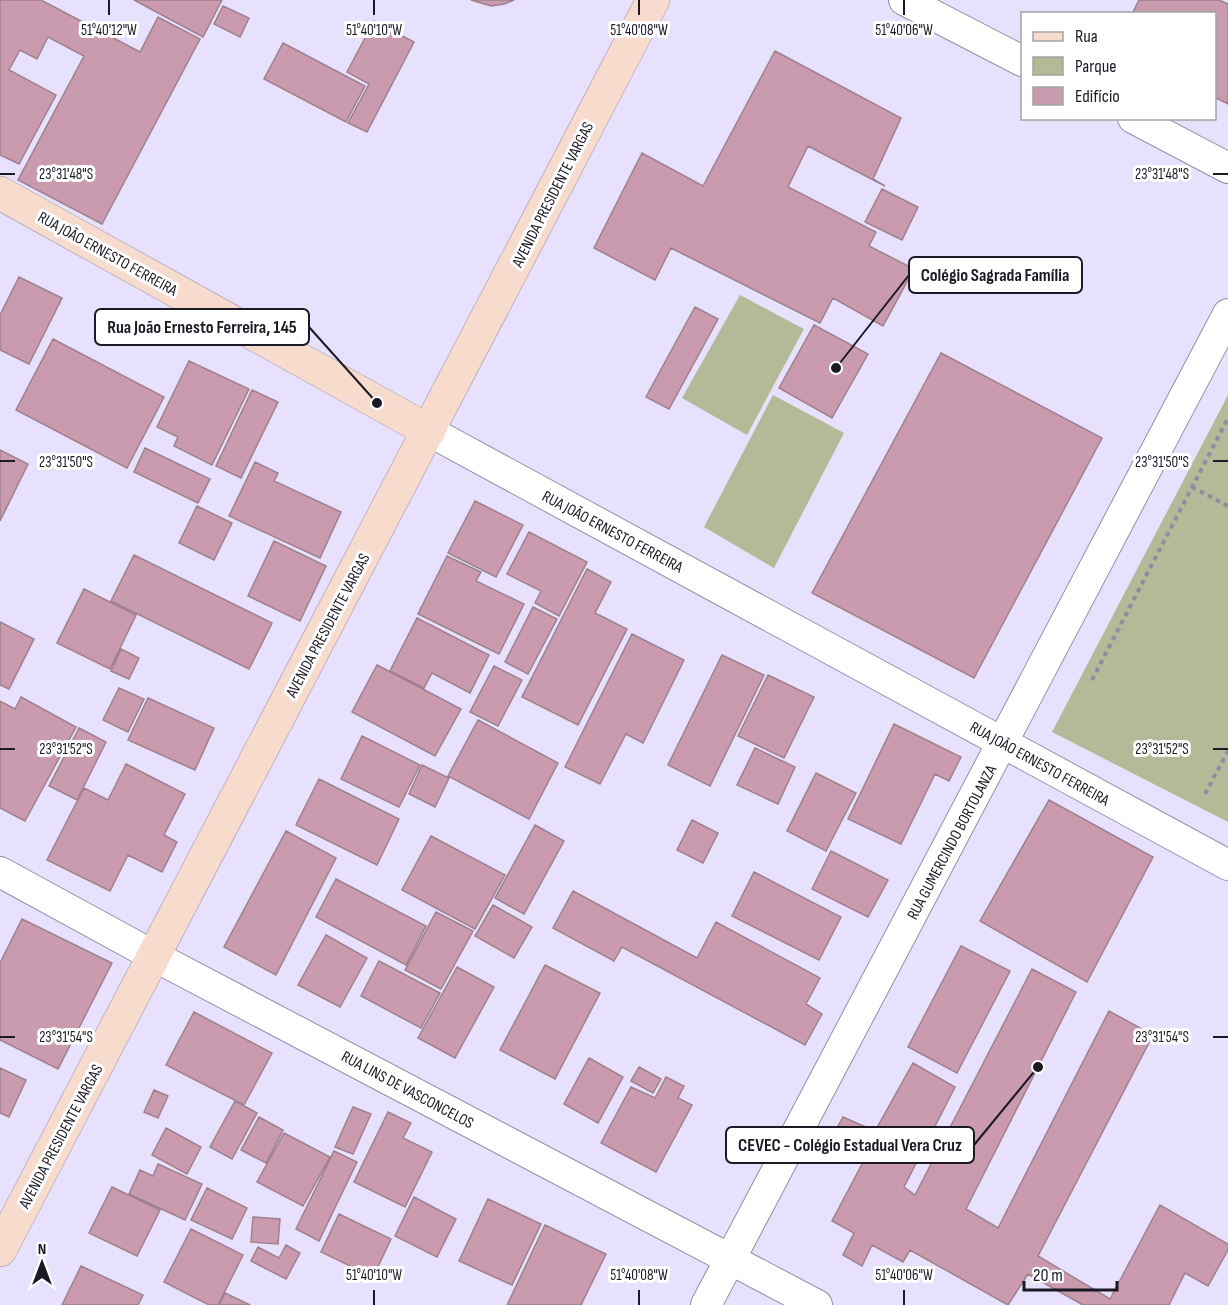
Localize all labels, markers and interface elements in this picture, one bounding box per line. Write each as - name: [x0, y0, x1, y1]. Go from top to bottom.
- legend: [1021, 12, 1216, 120]
- text: 51°40'12"W: [81, 21, 137, 40]
- text: 51°40'10"W: [346, 21, 402, 40]
- text: 51°40'08"W: [610, 21, 668, 40]
- text: 51°40'06"W: [875, 21, 933, 40]
- text: Rua: [1075, 26, 1098, 47]
- text: Parque: [1075, 56, 1116, 77]
- text: Edifício: [1075, 86, 1120, 107]
- street label: AVENIDA PRESIDENTE VARGAS: [508, 119, 598, 271]
- text: 23°31'48"S: [39, 165, 93, 184]
- text: 23°31'48"S: [1135, 165, 1189, 184]
- street label: RUA JOÃO ERNESTO FERREIRA: [34, 208, 180, 301]
- callout: Colégio Sagrada Família: [909, 257, 1082, 293]
- text: Colégio Sagrada Família: [921, 265, 1069, 286]
- callout: Rua João Ernesto Ferreira, 145: [95, 309, 309, 345]
- text: Rua João Ernesto Ferreira, 145: [107, 317, 297, 338]
- text: 23°31'50"S: [39, 453, 93, 472]
- text: 23°31'50"S: [1135, 453, 1189, 472]
- street label: RUA JOÃO ERNESTO FERREIRA: [539, 487, 686, 578]
- street label: AVENIDA PRESIDENTE VARGAS: [282, 550, 374, 702]
- street label: RUA JOÃO ERNESTO FERREIRA: [966, 718, 1112, 811]
- text: 23°31'52"S: [39, 740, 93, 759]
- text: 23°31'52"S: [1135, 740, 1189, 759]
- street label: RUA GUMERCINDO BORTOLANZA: [904, 762, 1001, 923]
- text: 23°31'54"S: [39, 1028, 93, 1047]
- text: 23°31'54"S: [1135, 1028, 1189, 1047]
- street label: RUA LINS DE VASCONCELOS: [338, 1047, 477, 1133]
- street label: AVENIDA PRESIDENTE VARGAS: [15, 1061, 107, 1213]
- callout: CEVEC - Colégio Estadual Vera Cruz: [726, 1127, 974, 1163]
- text: CEVEC - Colégio Estadual Vera Cruz: [738, 1135, 962, 1156]
- north arrow: [12, 1233, 72, 1293]
- text: N: [38, 1240, 46, 1259]
- scale bar: [1024, 1254, 1117, 1292]
- text: 20 m: [1033, 1265, 1063, 1286]
- text: 51°40'10"W: [346, 1266, 402, 1285]
- text: 51°40'08"W: [610, 1266, 668, 1285]
- text: 51°40'06"W: [875, 1266, 933, 1285]

